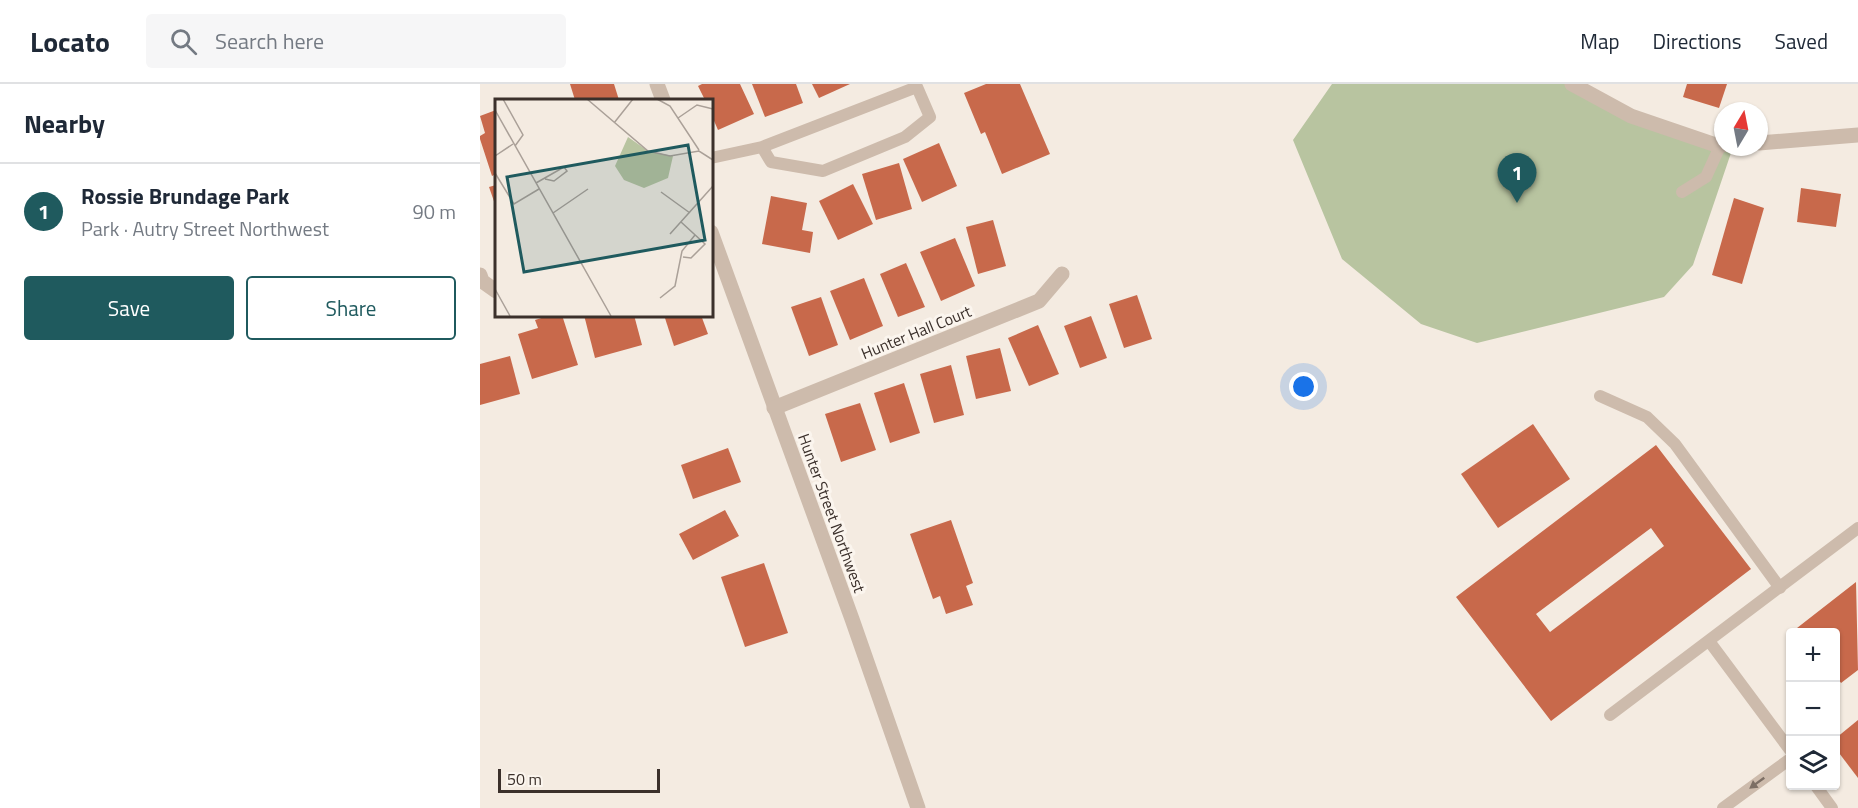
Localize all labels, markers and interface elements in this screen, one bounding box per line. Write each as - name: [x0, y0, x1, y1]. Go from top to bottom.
- search box: [146, 14, 566, 68]
- text: Locato: [30, 20, 110, 63]
- text: Search here: [215, 24, 324, 58]
- icon: search: [167, 25, 200, 58]
- text: Map: [1580, 25, 1620, 57]
- text: Directions: [1653, 25, 1742, 57]
- text: Saved: [1775, 25, 1828, 57]
- inset map: [495, 99, 712, 316]
- north arrow: [1714, 102, 1768, 156]
- text: Nearby: [24, 104, 105, 143]
- pin: 1: [1498, 154, 1536, 203]
- text: Rossie Brundage Park: [81, 179, 289, 213]
- text: 1: [38, 196, 49, 227]
- text: 90 m: [412, 196, 456, 227]
- text: Park · Autry Street Northwest: [81, 213, 329, 244]
- button: Save: [24, 276, 234, 340]
- button: Share: [246, 276, 456, 340]
- street label: Hunter Hall Court: [857, 299, 975, 365]
- your location: [1289, 372, 1318, 401]
- street label: Hunter Street Northwest: [792, 430, 872, 596]
- map controls: [1786, 628, 1840, 790]
- button: +: [1786, 628, 1840, 682]
- button: −: [1786, 682, 1840, 736]
- button: layers: [1786, 736, 1840, 790]
- scale bar: [498, 766, 660, 794]
- text: 50 m: [507, 767, 542, 791]
- one-way arrow: [1749, 777, 1765, 789]

